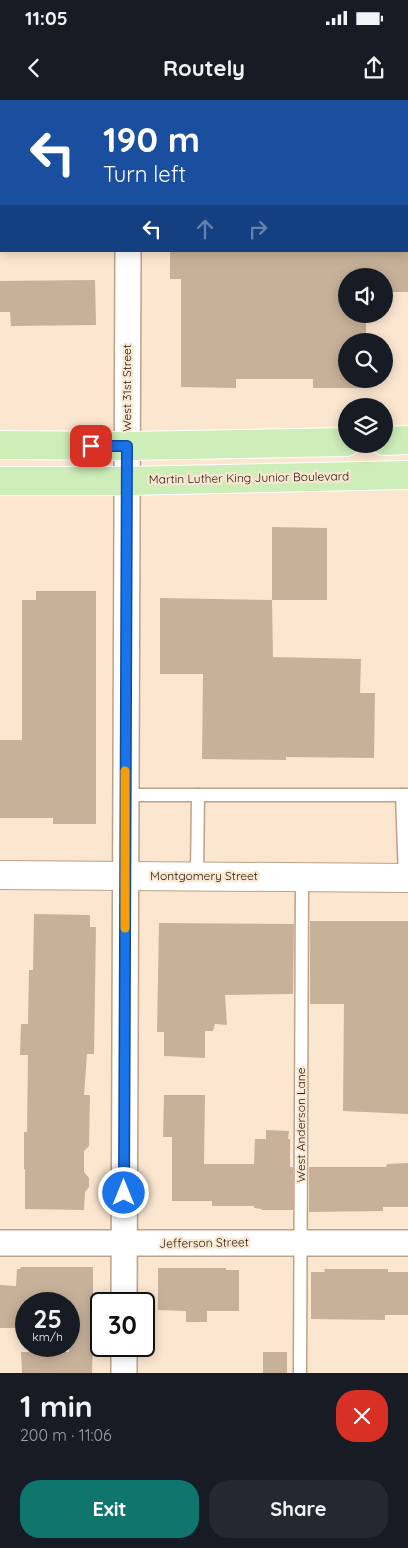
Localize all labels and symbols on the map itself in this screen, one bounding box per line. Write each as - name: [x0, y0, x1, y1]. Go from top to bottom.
- street label: West 31st Street: [119, 344, 134, 432]
- pin: [70, 425, 112, 467]
- street label: Martin Luther King Junior Boulevard: [149, 468, 349, 487]
- street label: Montgomery Street: [150, 868, 258, 883]
- street label: West Anderson Lane: [293, 1067, 308, 1183]
- position arrow: [97, 1166, 149, 1218]
- street label: Jefferson Street: [159, 1234, 249, 1251]
- speed limit sign: 30: [90, 1292, 155, 1357]

